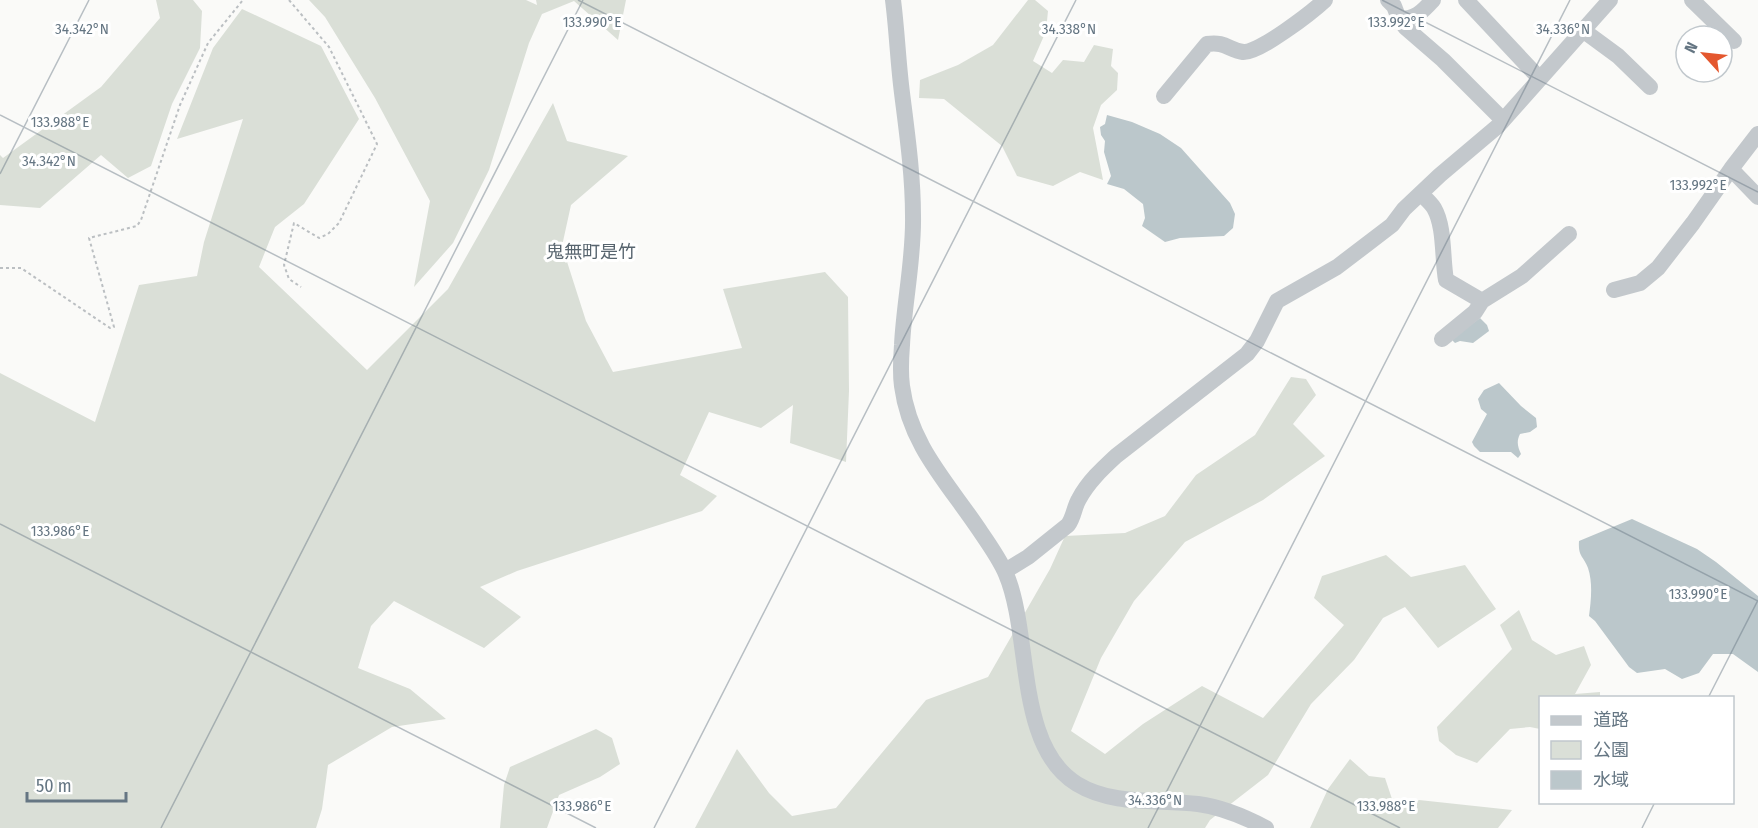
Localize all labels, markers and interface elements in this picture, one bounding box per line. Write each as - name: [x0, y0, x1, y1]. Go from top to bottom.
- text: 133.990°E: [563, 13, 621, 31]
- text: 133.992°E: [1367, 13, 1425, 31]
- text: 34.342°N: [55, 20, 109, 38]
- text: 34.338°N: [1042, 20, 1096, 38]
- text: 34.336°N: [1536, 20, 1590, 38]
- north arrow: [1674, 24, 1734, 84]
- text: N: [1680, 39, 1702, 56]
- text: 133.988°E: [31, 113, 89, 131]
- text: 34.342°N: [22, 152, 76, 170]
- text: 133.992°E: [1669, 176, 1727, 194]
- district label: 鬼無町是竹: [546, 241, 636, 263]
- text: 133.986°E: [31, 522, 89, 540]
- text: 133.990°E: [1669, 585, 1727, 603]
- legend: [1539, 696, 1734, 804]
- text: 道路: [1593, 709, 1629, 731]
- text: 公園: [1593, 739, 1629, 761]
- scale bar: [27, 765, 126, 803]
- text: 水域: [1593, 769, 1629, 791]
- text: 50 m: [36, 775, 72, 797]
- text: 34.336°N: [1128, 791, 1182, 809]
- text: 133.986°E: [553, 797, 611, 815]
- text: 133.988°E: [1357, 797, 1415, 815]

